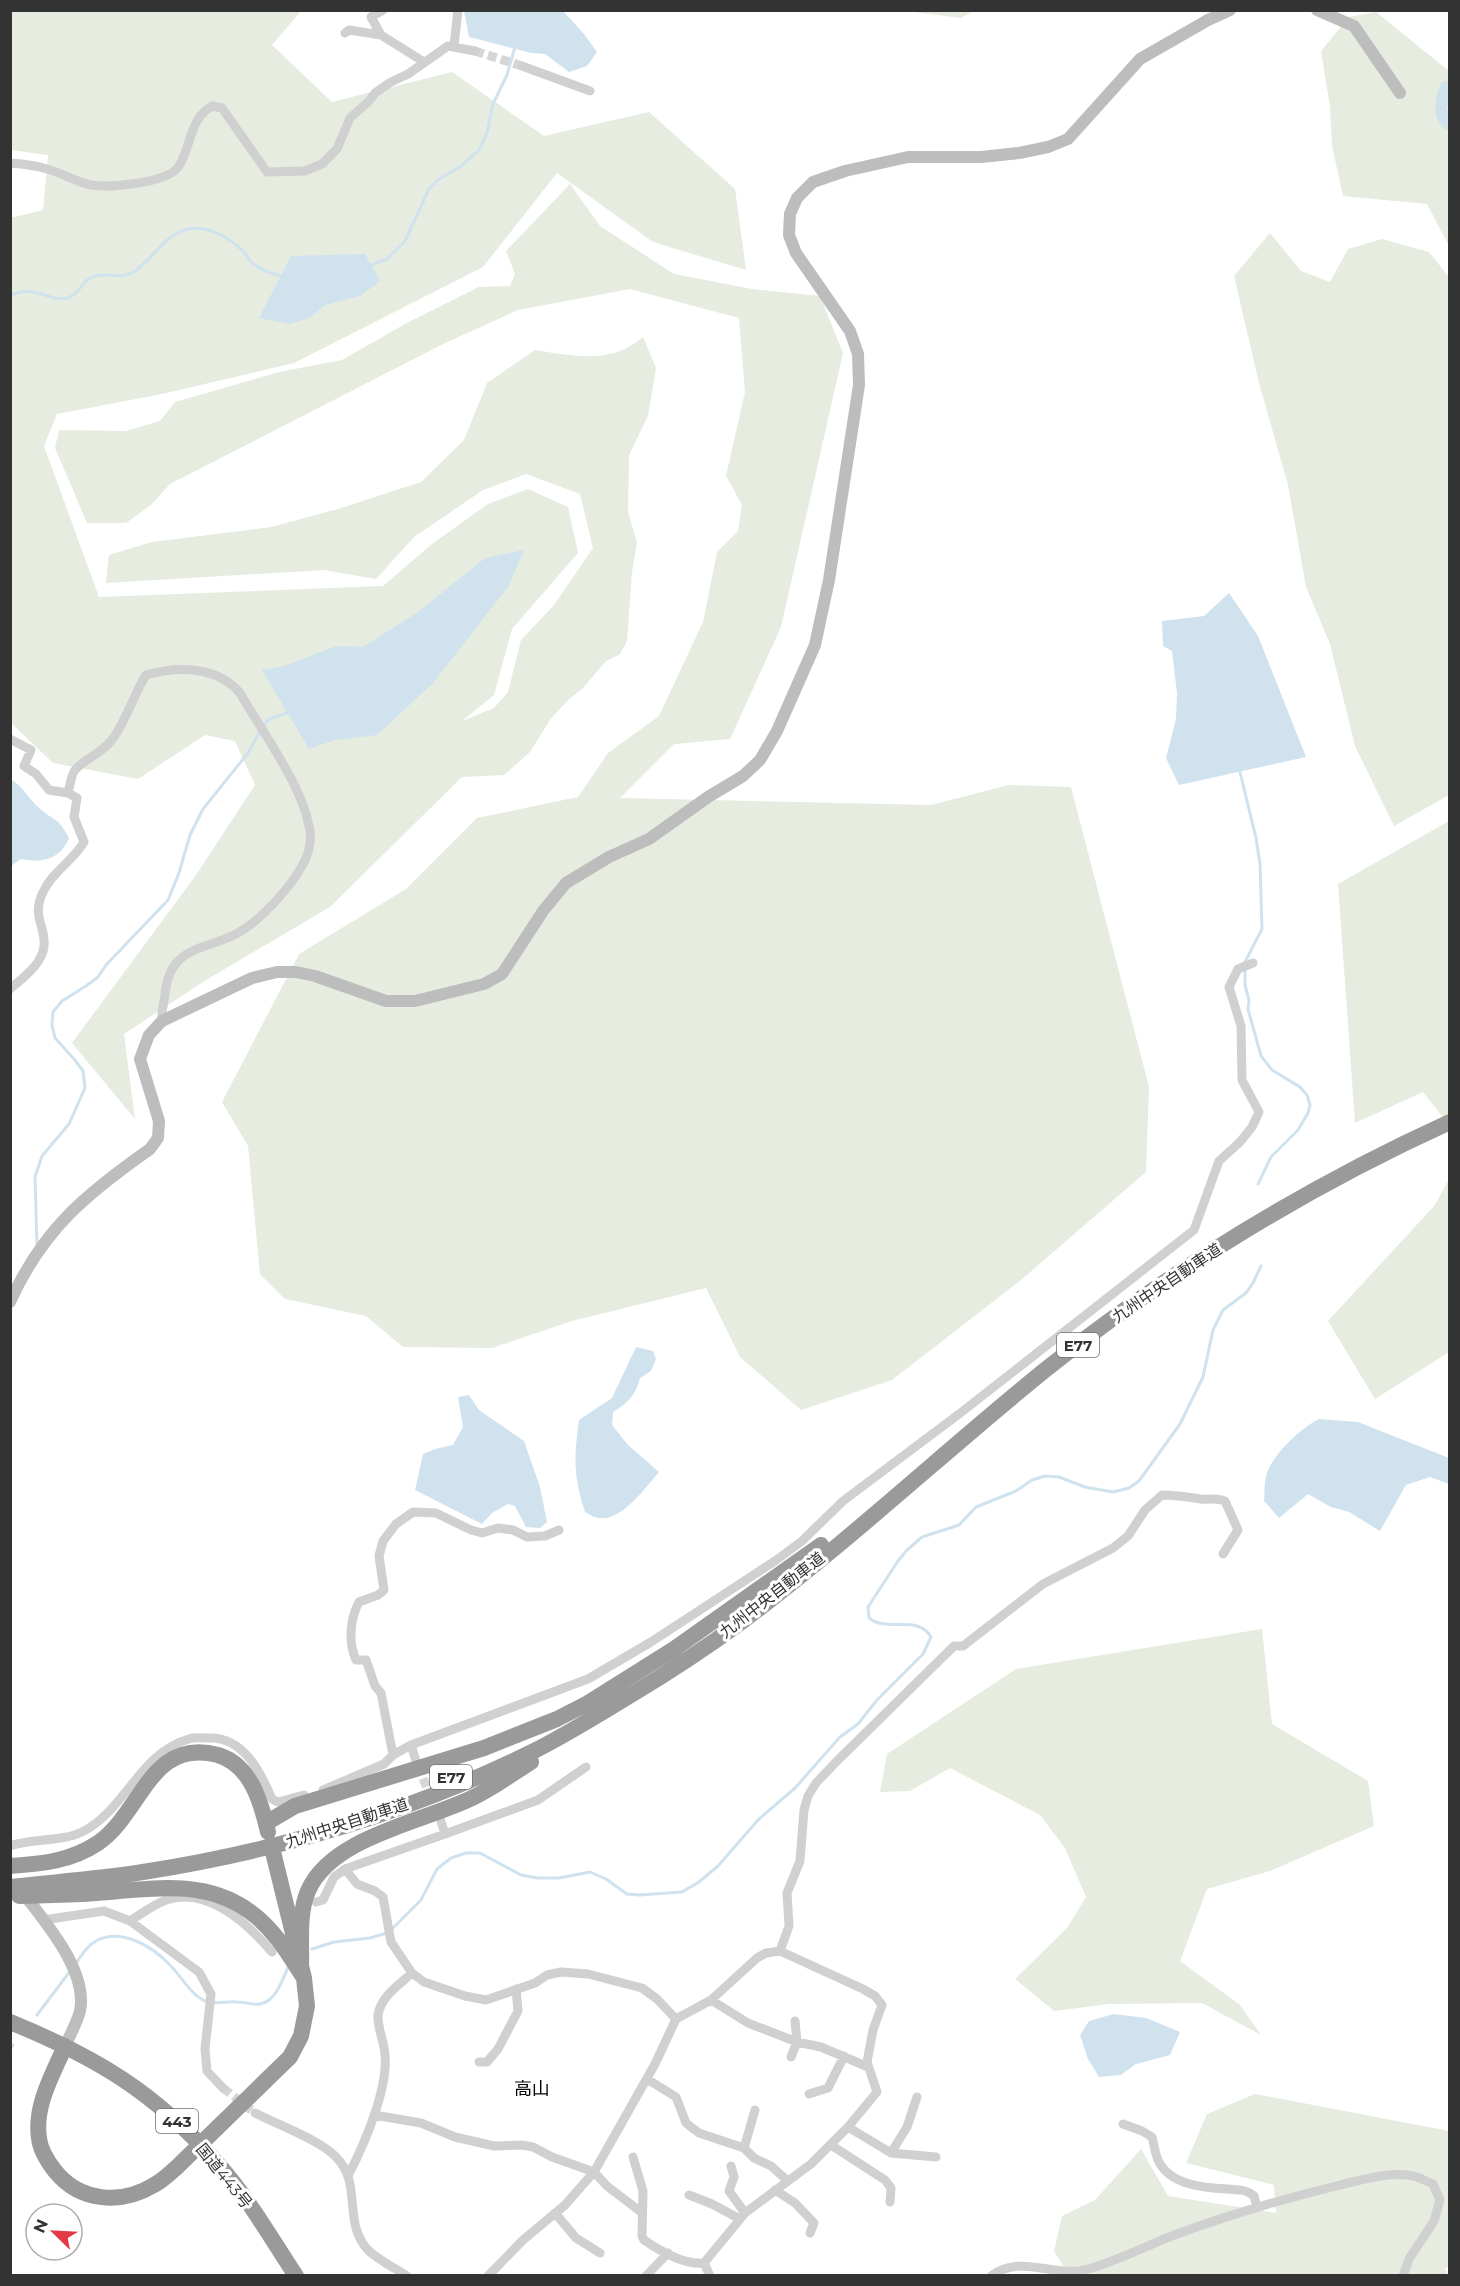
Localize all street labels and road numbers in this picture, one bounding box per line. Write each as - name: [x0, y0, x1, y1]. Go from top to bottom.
- street label: 九州中央自動車道: [1109, 1239, 1225, 1327]
- road number: E77: [1057, 1333, 1099, 1357]
- street label: 九州中央自動車道: [716, 1548, 828, 1642]
- road number: E77: [430, 1765, 472, 1789]
- street label: 九州中央自動車道: [283, 1794, 411, 1852]
- road number: 443: [156, 2109, 198, 2133]
- street label: 国道443号: [192, 2140, 256, 2212]

